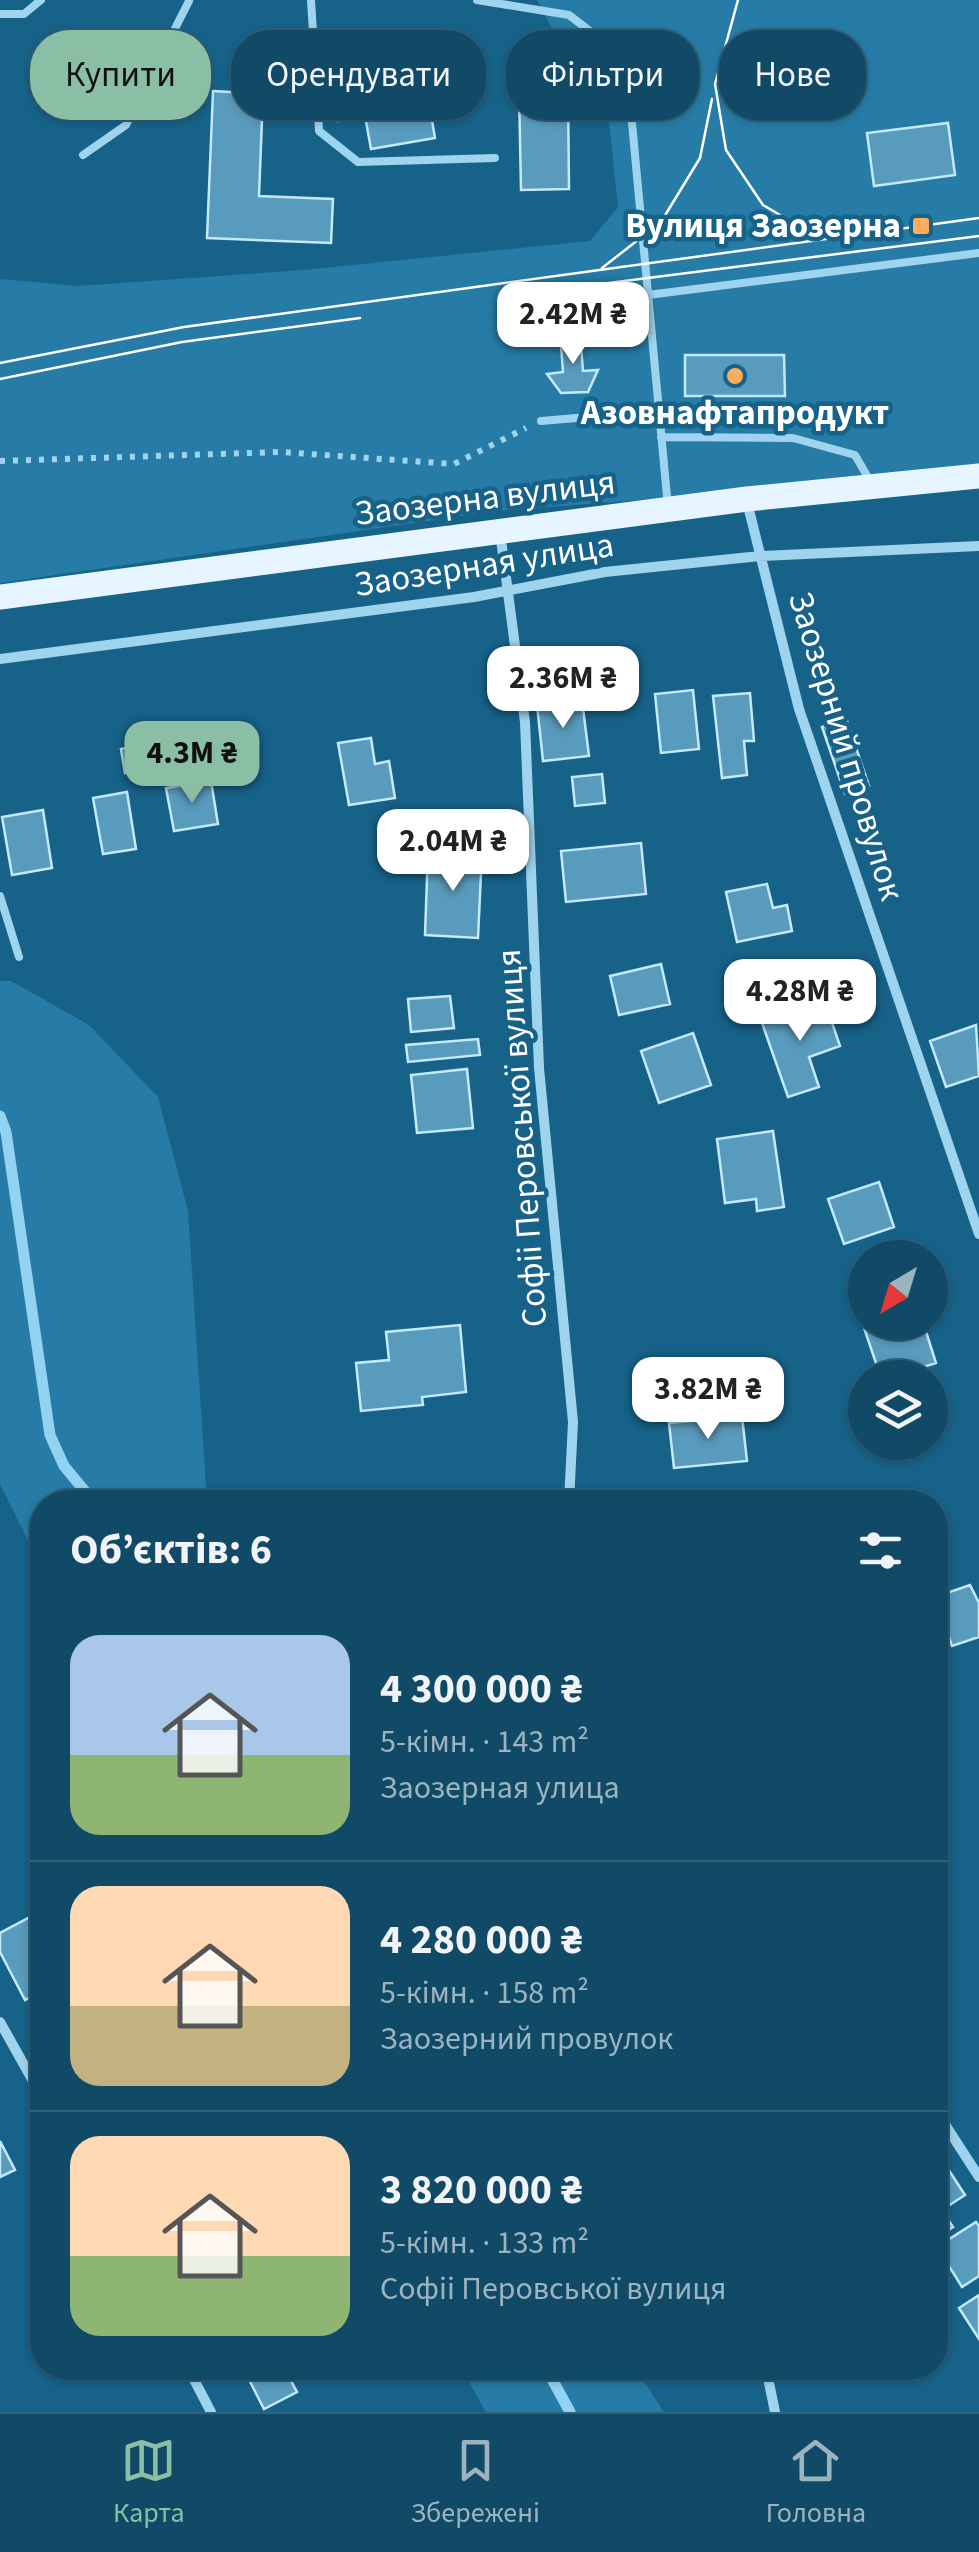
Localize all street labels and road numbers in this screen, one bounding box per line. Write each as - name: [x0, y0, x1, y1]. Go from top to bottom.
- street label: Заозерна вулиця: [352, 457, 618, 539]
- street label: Заозерная улица: [351, 520, 617, 610]
- street label: Заозерний провулок: [775, 585, 917, 907]
- street label: Софіі Перовської вулиця: [484, 947, 560, 1329]

